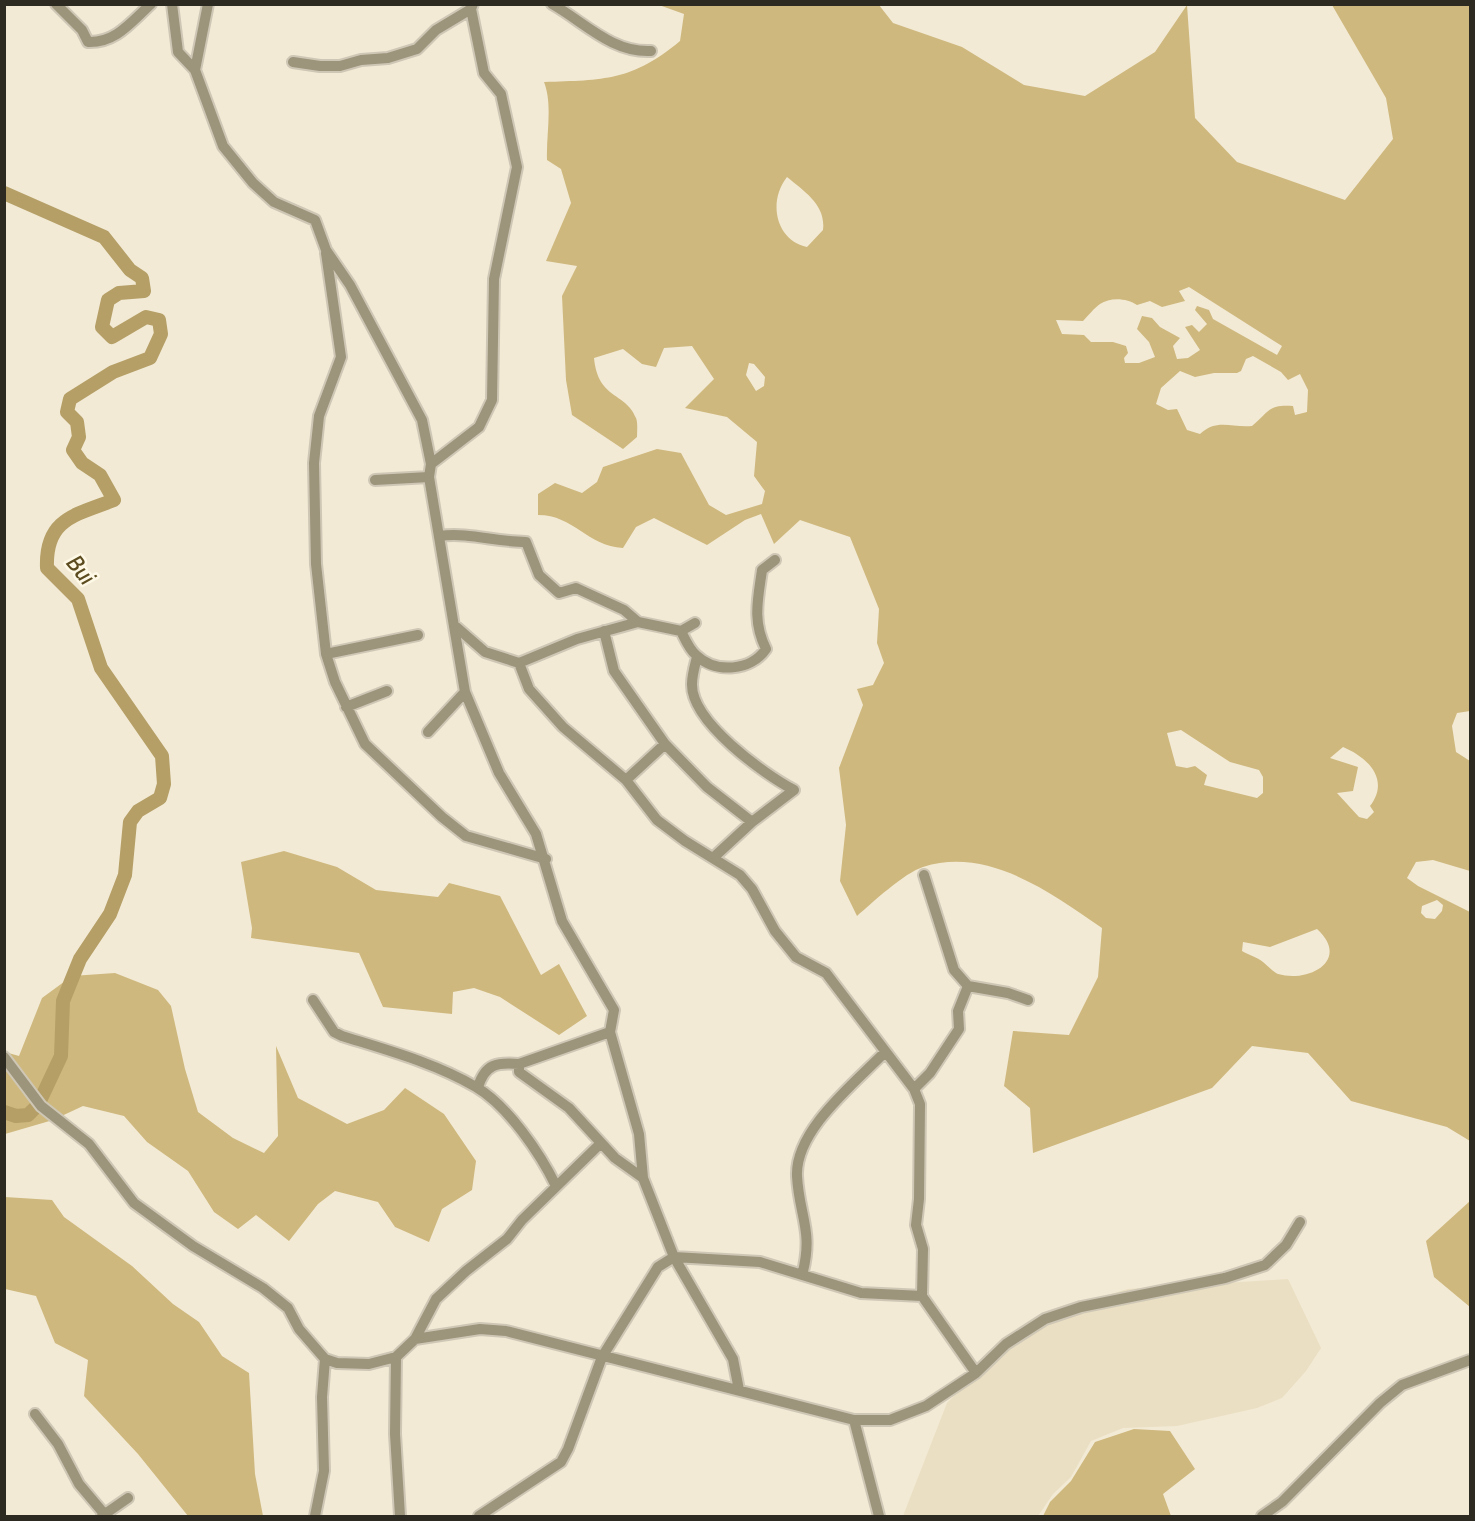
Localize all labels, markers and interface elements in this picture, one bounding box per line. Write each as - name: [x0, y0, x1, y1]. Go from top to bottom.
- water label: Bui: [61, 549, 103, 591]

